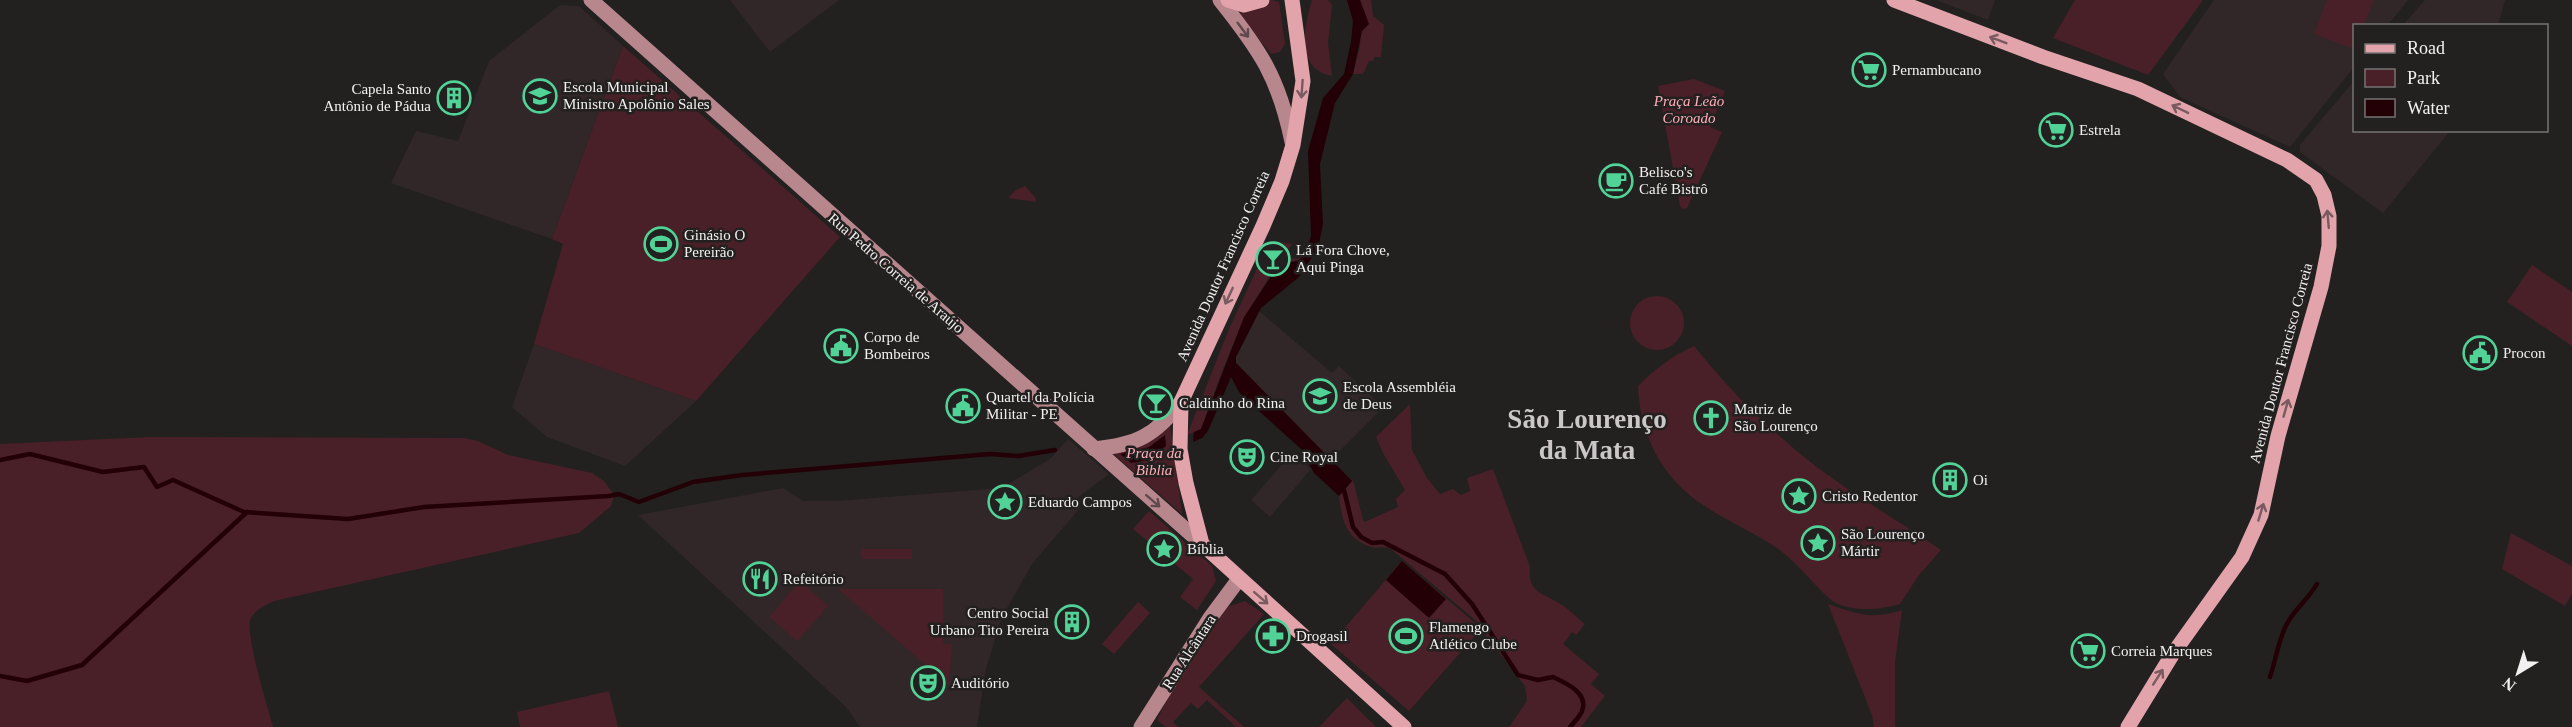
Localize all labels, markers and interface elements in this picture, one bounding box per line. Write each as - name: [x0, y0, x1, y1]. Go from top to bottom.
- one-way arrow: [1237, 21, 1250, 37]
- legend: [2353, 24, 2548, 132]
- one-way arrow: [1989, 34, 2008, 45]
- text: Road: [2407, 38, 2445, 58]
- supermarket icon: Pernambucano: [1851, 52, 1887, 88]
- place label: Pernambucano: [1892, 62, 1981, 78]
- text: Park: [2407, 68, 2440, 88]
- school or university icon: Escola Municipal Ministro Apolônio Sales: [522, 78, 558, 114]
- one-way arrow: [1297, 78, 1308, 98]
- place label: Escola Municipal Ministro Apolônio Sales: [563, 79, 710, 112]
- building icon: Capela Santo Antônio de Pádua: [436, 80, 472, 116]
- place label: Capela Santo Antônio de Pádua: [324, 81, 431, 114]
- park label: Praça Leão Coroado: [1653, 93, 1725, 126]
- text: Water: [2407, 98, 2450, 118]
- one-way arrow: [2172, 102, 2190, 114]
- supermarket icon: Estrela: [2038, 112, 2074, 148]
- place label: Estrela: [2079, 122, 2121, 138]
- cafe icon: Belisco's Café Bistrô: [1598, 163, 1634, 199]
- place label: Belisco's Café Bistrô: [1639, 164, 1708, 197]
- street label: Avenida Doutor Francisco Correia: [1174, 168, 1272, 364]
- one-way arrow: [2322, 209, 2333, 229]
- street label: Rua Pedro Correia de Araújo: [825, 210, 967, 336]
- sports icon: Ginásio O Pereirão: [643, 226, 679, 262]
- place label: Ginásio O Pereirão: [684, 227, 745, 260]
- bar icon: Lá Fora Chove, Aqui Pinga: [1255, 241, 1291, 277]
- place label: Lá Fora Chove, Aqui Pinga: [1296, 242, 1390, 275]
- street label: Avenida Doutor Francisco Correia: [2247, 261, 2316, 465]
- one-way arrow: [1223, 286, 1235, 304]
- public building icon: Corpo de Bombeiros: [823, 328, 859, 364]
- place label: Corpo de Bombeiros: [864, 329, 930, 362]
- public building icon: Procon: [2462, 335, 2498, 371]
- place label: Procon: [2503, 345, 2546, 361]
- school or university icon: Escola Assembléia de Deus: [1302, 378, 1338, 414]
- place label: Escola Assembléia de Deus: [1343, 379, 1456, 412]
- bar icon: Caldinho do Rina: [1138, 385, 1174, 421]
- public building icon: Quartel da Polícia Militar - PE: [945, 388, 981, 424]
- place label: Quartel da Polícia Militar - PE: [986, 389, 1095, 422]
- place label: Caldinho do Rina: [1179, 395, 1285, 411]
- one-way arrow: [2281, 399, 2292, 418]
- church icon: Matriz de São Lourenço: [1693, 400, 1729, 436]
- place label: Matriz de São Lourenço: [1734, 401, 1818, 434]
- district label: São Lourenço da Mata: [1507, 404, 1667, 465]
- theatre icon: Cine Royal: [1229, 439, 1265, 475]
- park label: Praça da Biblia: [1125, 445, 1182, 478]
- place label: Cine Royal: [1270, 449, 1338, 465]
- building icon: Oi: [1932, 462, 1968, 498]
- place label: Oi: [1973, 472, 1988, 488]
- place icon: Cristo Redentor: [1781, 478, 1817, 514]
- place icon: Eduardo Campos: [987, 484, 1023, 520]
- place label: Cristo Redentor: [1822, 488, 1917, 504]
- place label: Eduardo Campos: [1028, 494, 1132, 510]
- one-way arrow: [1145, 494, 1160, 508]
- one-way arrow: [2256, 503, 2267, 522]
- place icon: São Lourenço Mártir: [1800, 525, 1836, 561]
- place label: São Lourenço Mártir: [1841, 526, 1925, 559]
- place icon: Bíblia: [1146, 531, 1182, 567]
- place label: Bíblia: [1187, 541, 1224, 557]
- restaurant icon: Refeitório: [742, 561, 778, 597]
- place label: Refeitório: [783, 571, 844, 587]
- one-way arrow: [1253, 591, 1268, 605]
- building icon: Centro Social Urbano Tito Pereira: [1054, 604, 1090, 640]
- place label: Centro Social Urbano Tito Pereira: [930, 605, 1049, 638]
- street label: Rua Alcântara: [1159, 612, 1219, 692]
- pharmacy icon: Drogasil: [1255, 618, 1291, 654]
- sports icon: Flamengo Atlético Clube: [1388, 618, 1424, 654]
- place label: Flamengo Atlético Clube: [1429, 619, 1517, 652]
- place label: Drogasil: [1296, 628, 1348, 644]
- supermarket icon: Correia Marques: [2070, 633, 2106, 669]
- place label: Correia Marques: [2111, 643, 2212, 659]
- north arrow: [2488, 643, 2548, 703]
- theatre icon: Auditório: [910, 665, 946, 701]
- one-way arrow: [2152, 669, 2164, 686]
- text: N: [2499, 674, 2519, 695]
- place label: Auditório: [951, 675, 1009, 691]

